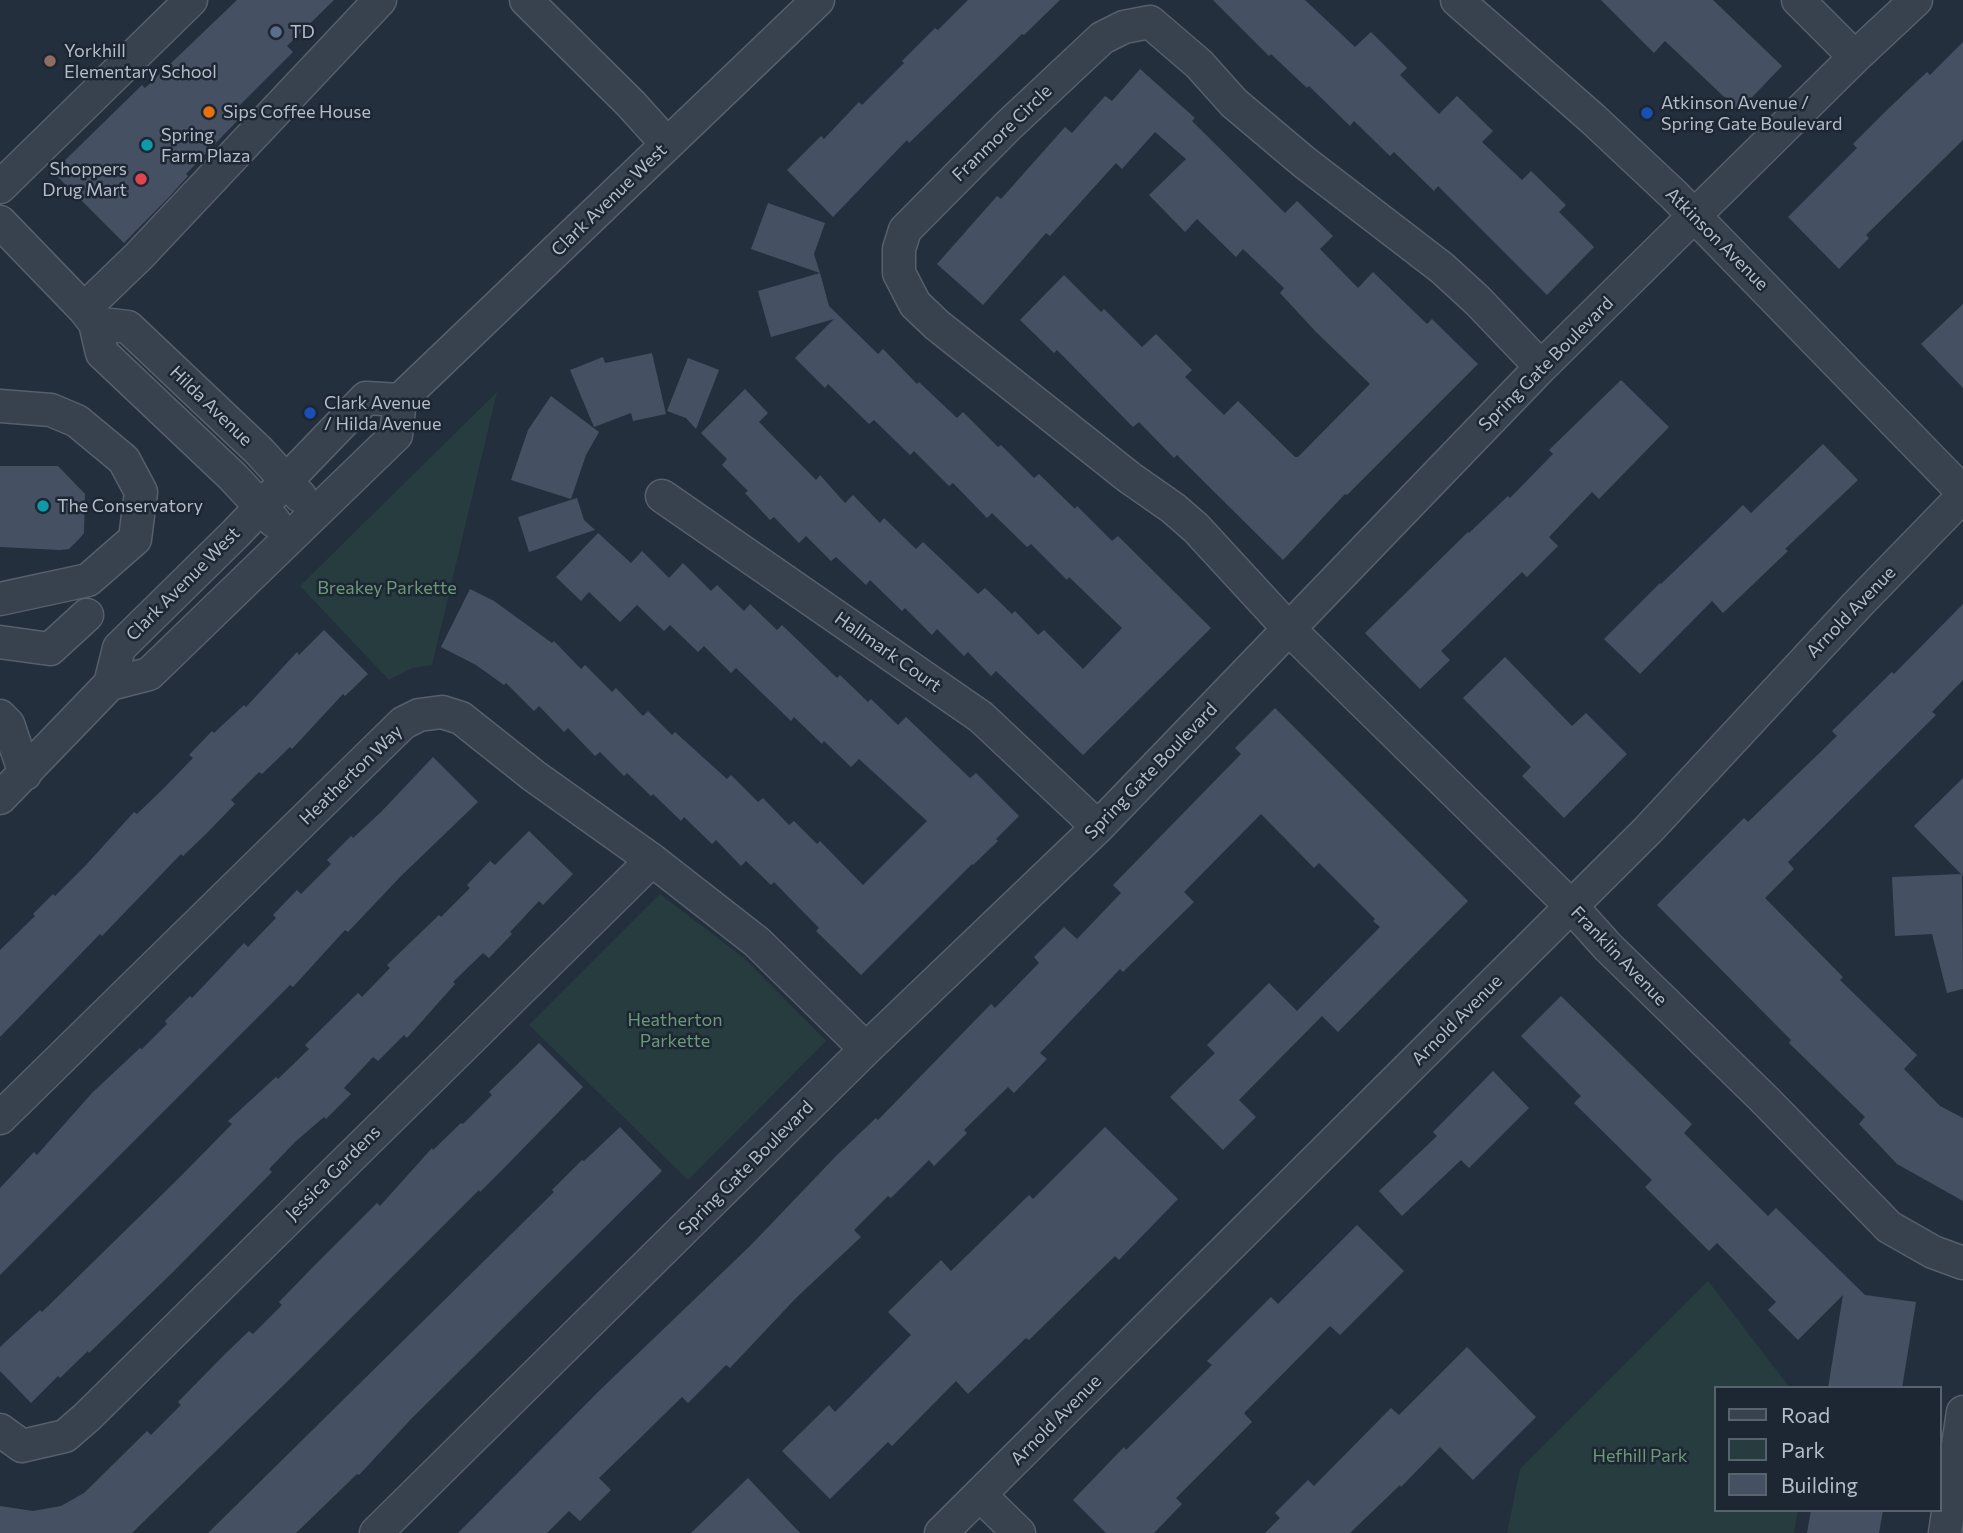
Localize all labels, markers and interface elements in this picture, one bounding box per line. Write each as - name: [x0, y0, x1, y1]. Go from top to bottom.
- place label: TD: [290, 21, 315, 43]
- marker: TD: [268, 24, 284, 40]
- place label: Yorkhill Elementary School: [64, 40, 217, 82]
- marker: Yorkhill Elementary School: [42, 53, 58, 69]
- street label: Franmore Circle: [948, 80, 1056, 186]
- place label: Atkinson Avenue / Spring Gate Boulevard: [1661, 92, 1842, 134]
- place label: Sips Coffee House: [223, 101, 371, 123]
- marker: Sips Coffee House: [201, 104, 217, 120]
- marker: Atkinson Avenue / Spring Gate Boulevard: [1639, 105, 1655, 121]
- place label: Spring Farm Plaza: [161, 124, 250, 166]
- marker: Spring Farm Plaza: [139, 137, 155, 153]
- street label: Clark Avenue West: [547, 139, 671, 261]
- place label: Shoppers Drug Mart: [42, 158, 127, 200]
- marker: Shoppers Drug Mart: [133, 171, 149, 187]
- street label: Atkinson Avenue: [1661, 183, 1773, 295]
- street label: Spring Gate Boulevard: [1474, 292, 1618, 436]
- street label: Hilda Avenue: [165, 361, 257, 451]
- place label: Clark Avenue / Hilda Avenue: [324, 392, 441, 434]
- marker: Clark Avenue / Hilda Avenue: [302, 405, 318, 421]
- place label: The Conservatory: [57, 495, 203, 517]
- marker: The Conservatory: [35, 498, 51, 514]
- street label: Clark Avenue West: [122, 523, 244, 645]
- street label: Arnold Avenue: [1802, 562, 1900, 662]
- park label: Breakey Parkette: [317, 577, 457, 599]
- street label: Hallmark Court: [830, 607, 946, 697]
- street label: Spring Gate Boulevard: [1080, 698, 1222, 844]
- street label: Heatherton Way: [295, 721, 407, 829]
- street label: Franklin Avenue: [1566, 902, 1672, 1010]
- street label: Arnold Avenue: [1407, 970, 1507, 1070]
- park label: Heatherton Parkette: [627, 1009, 723, 1052]
- street label: Spring Gate Boulevard: [674, 1096, 818, 1240]
- street label: Jessica Gardens: [281, 1121, 385, 1225]
- street label: Arnold Avenue: [1006, 1370, 1106, 1470]
- legend: [1714, 1386, 1942, 1512]
- text: Road: [1781, 1402, 1830, 1427]
- text: Park: [1781, 1437, 1825, 1462]
- park label: Hefhill Park: [1592, 1445, 1688, 1467]
- text: Building: [1781, 1472, 1858, 1497]

